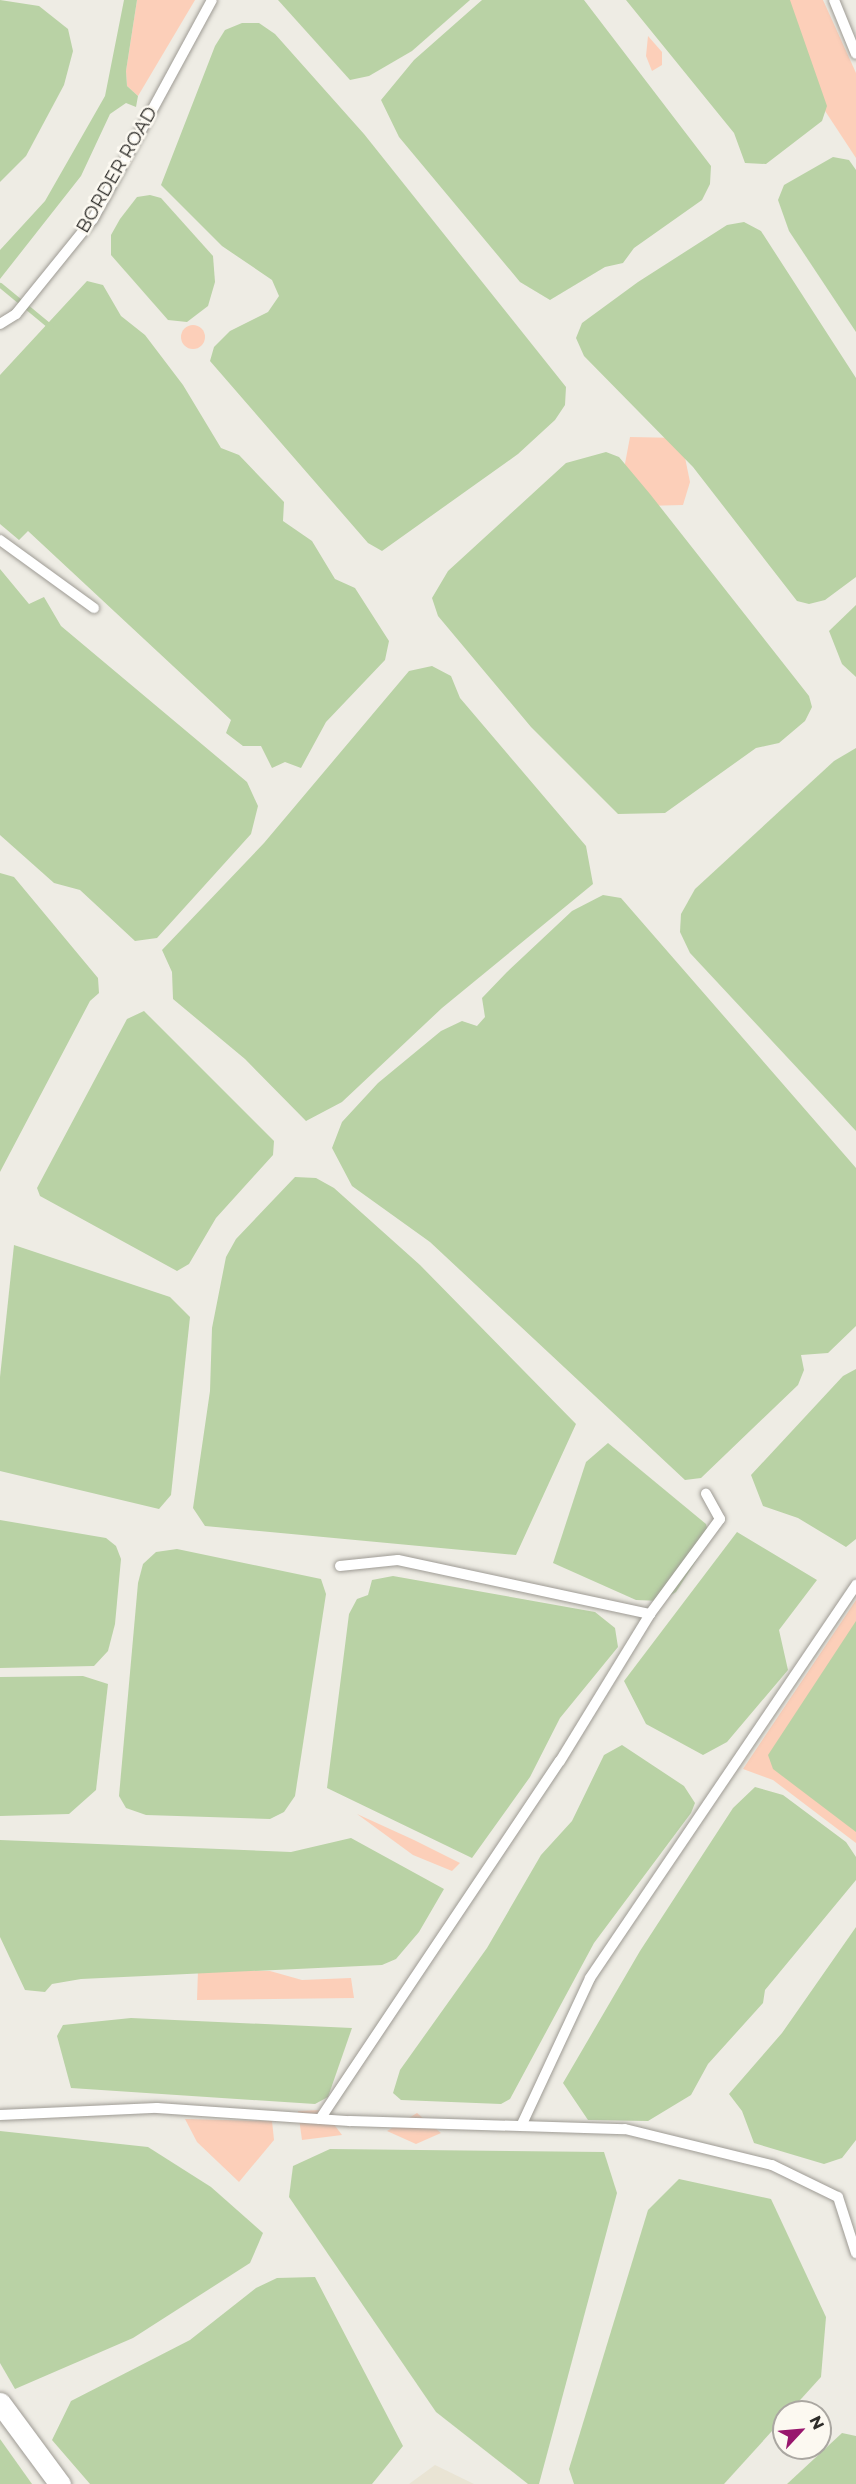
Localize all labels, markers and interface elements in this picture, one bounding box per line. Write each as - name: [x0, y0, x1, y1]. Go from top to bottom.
- street label: BORDER ROAD: [72, 103, 162, 237]
- north arrow: [772, 2400, 832, 2460]
- text: N: [805, 2413, 828, 2433]

